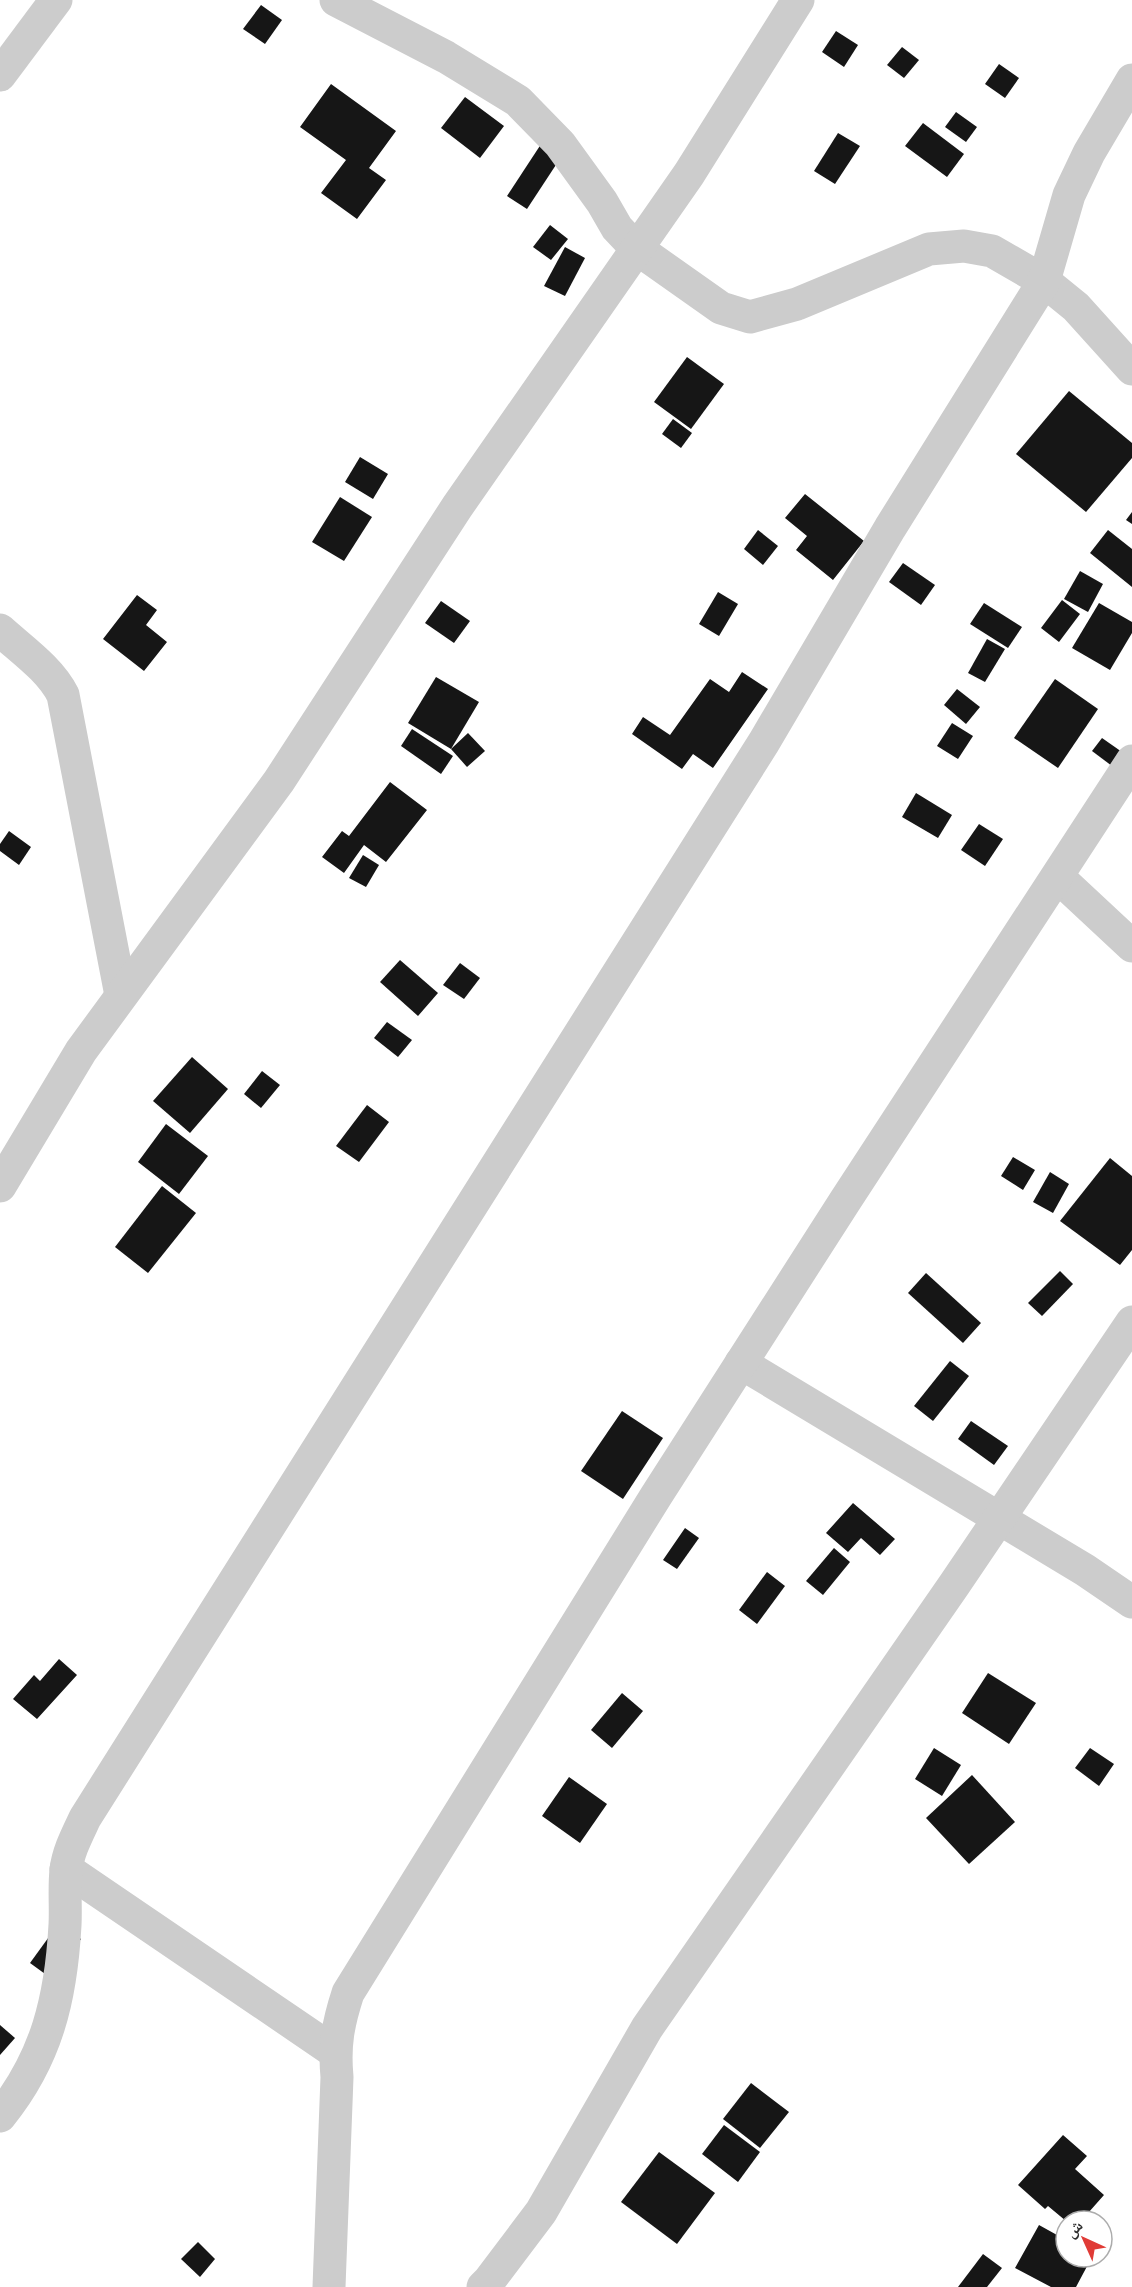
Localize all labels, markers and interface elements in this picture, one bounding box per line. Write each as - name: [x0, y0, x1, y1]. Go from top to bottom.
- north arrow: [1054, 2209, 1114, 2269]
- text: ش: [1060, 2215, 1086, 2241]

